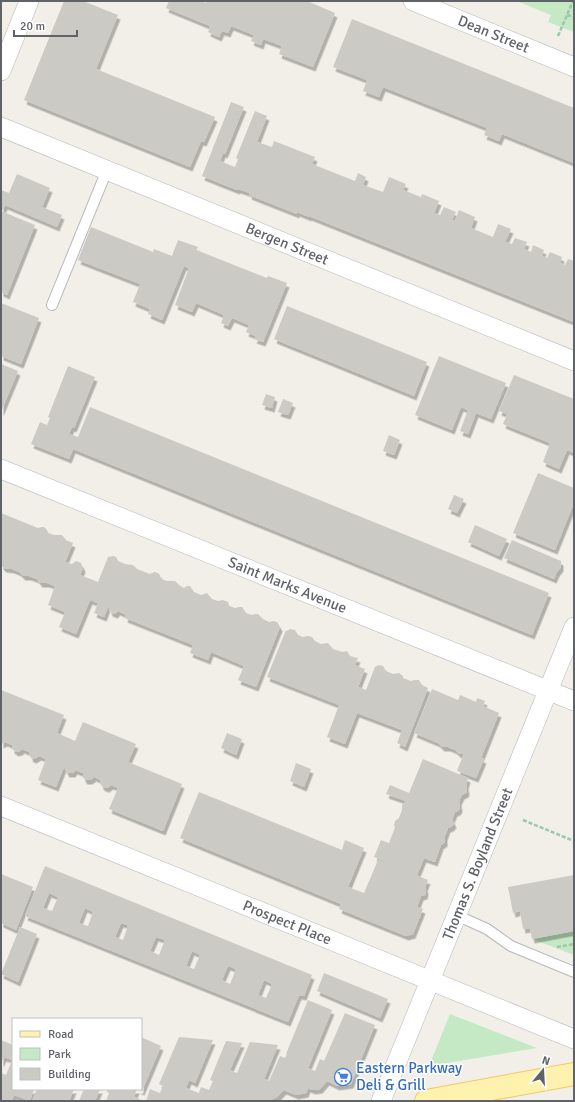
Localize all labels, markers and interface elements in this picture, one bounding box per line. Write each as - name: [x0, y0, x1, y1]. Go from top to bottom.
- street label: Dean Street: [455, 11, 532, 57]
- scale bar: [14, 12, 77, 38]
- text: 20 m: [20, 19, 45, 34]
- street label: Bergen Street: [243, 219, 331, 269]
- street label: Saint Marks Avenue: [225, 553, 349, 617]
- street label: Thomas S. Boyland Street: [439, 785, 517, 943]
- street label: Prospect Place: [240, 896, 334, 948]
- legend: [12, 1018, 142, 1090]
- text: Road: [48, 1027, 74, 1042]
- text: Park: [48, 1047, 71, 1062]
- north arrow: [523, 1050, 563, 1090]
- text: N: [540, 1054, 552, 1068]
- place label: Eastern Parkway Deli & Grill: [356, 1059, 462, 1094]
- text: Building: [48, 1067, 91, 1082]
- supermarket icon: Eastern Parkway Deli & Grill: [333, 1067, 353, 1087]

